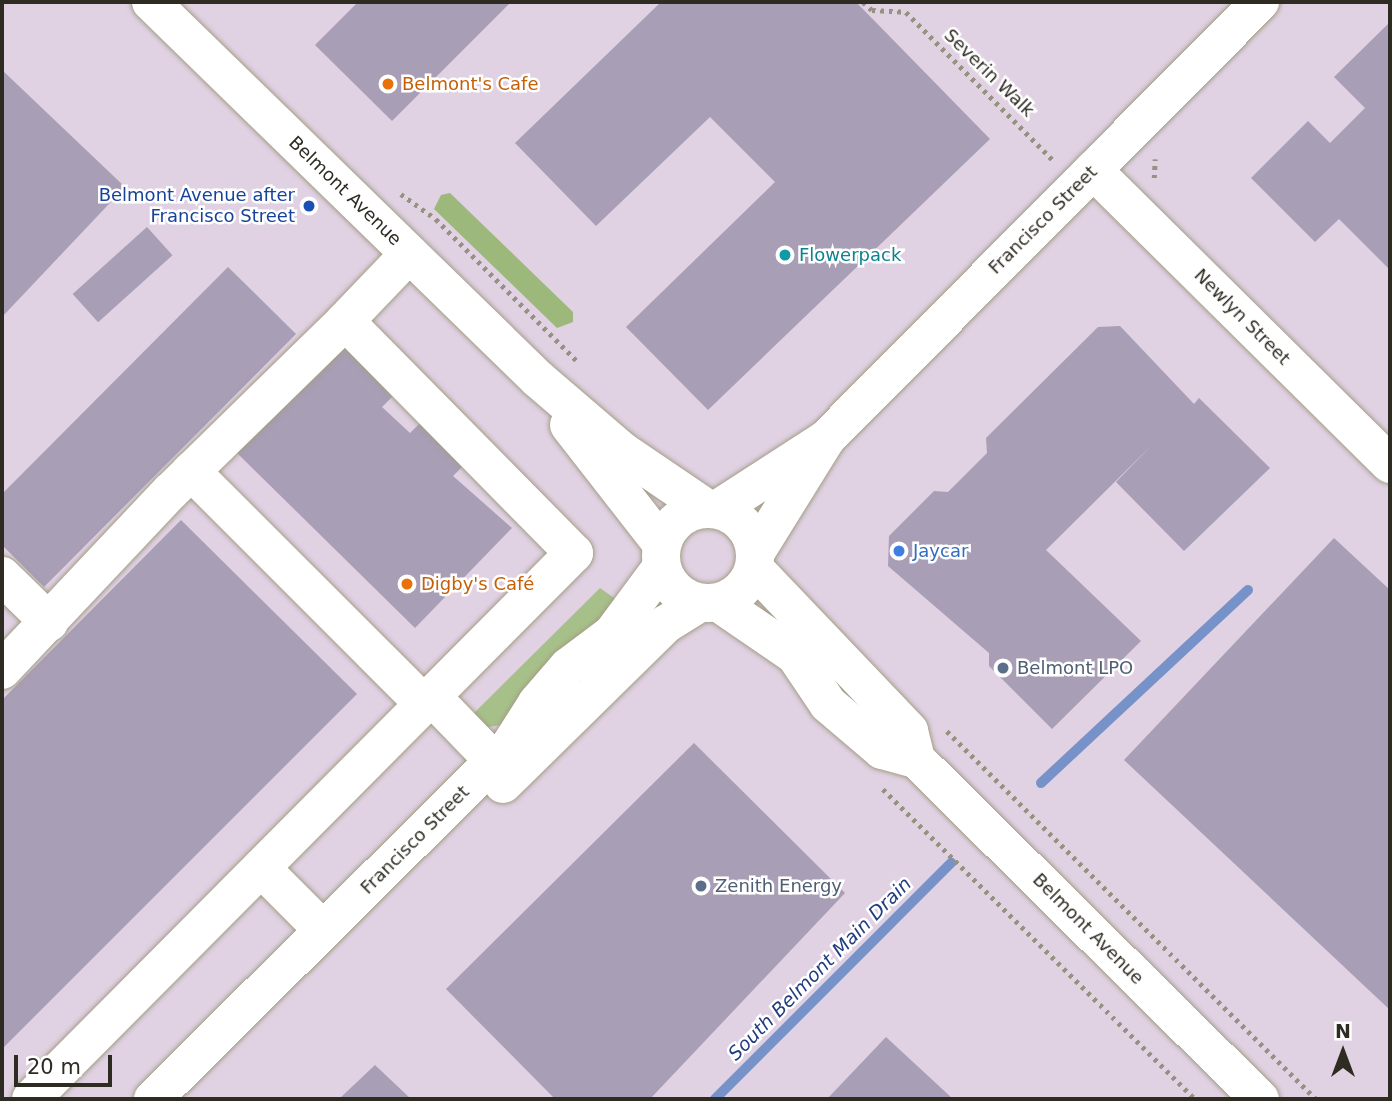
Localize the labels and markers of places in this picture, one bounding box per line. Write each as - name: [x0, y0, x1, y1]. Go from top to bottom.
- place label: Belmont's Cafe: [402, 73, 538, 95]
- marker: Belmont's Cafe: [380, 76, 396, 92]
- place label: Belmont Avenue after Francisco Street: [99, 185, 295, 228]
- marker: Belmont Avenue after Francisco Street: [301, 198, 317, 214]
- place label: Flowerpack: [799, 244, 901, 266]
- marker: Flowerpack: [777, 247, 793, 263]
- place label: Jaycar: [913, 540, 968, 562]
- marker: Jaycar: [891, 543, 907, 559]
- place label: Digby's Café: [421, 573, 534, 595]
- marker: Digby's Café: [399, 576, 415, 592]
- place label: Belmont LPO: [1017, 657, 1133, 679]
- marker: Belmont LPO: [995, 660, 1011, 676]
- place label: Zenith Energy: [715, 875, 842, 897]
- marker: Zenith Energy: [693, 878, 709, 894]

